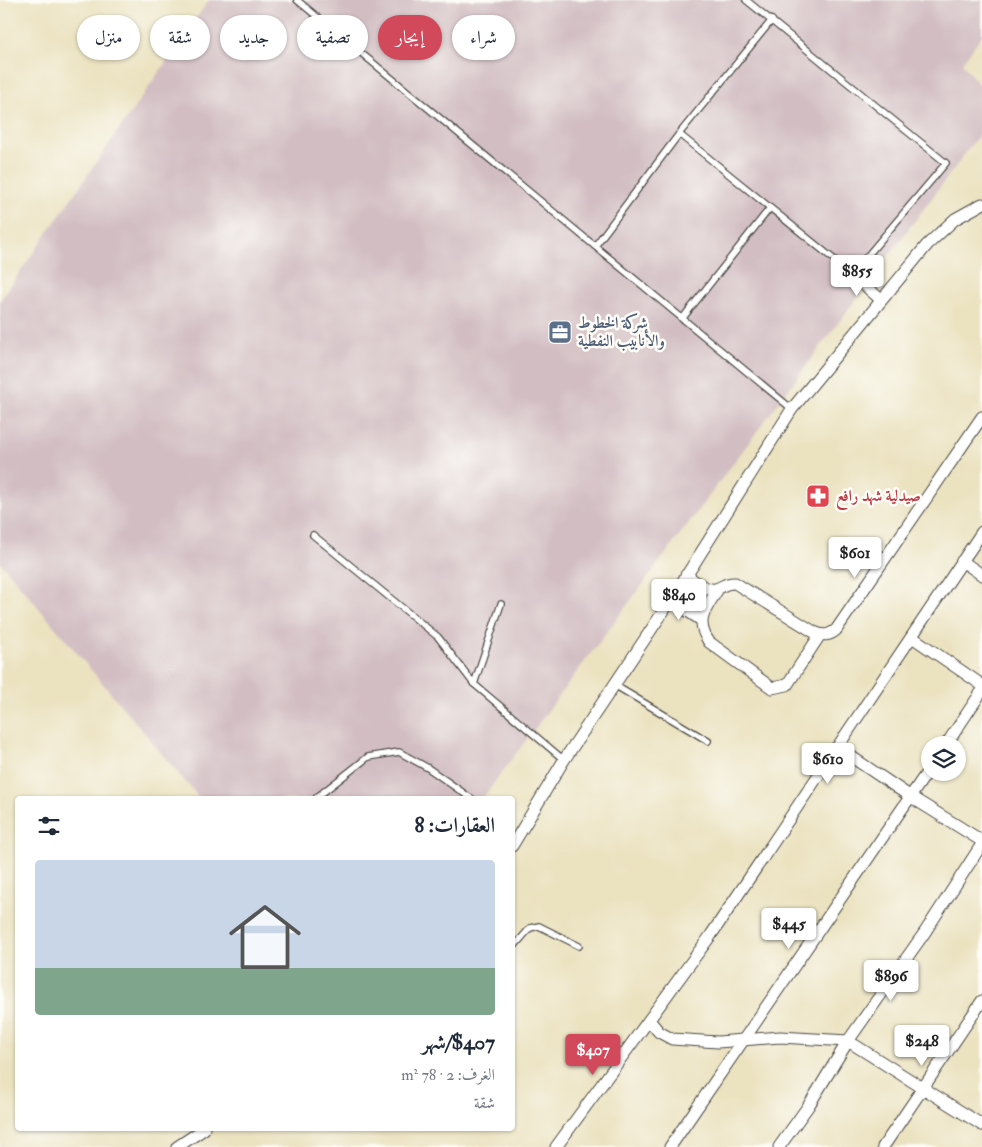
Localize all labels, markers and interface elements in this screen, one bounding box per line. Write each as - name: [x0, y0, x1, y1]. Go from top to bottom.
- chip: منزل: [77, 15, 140, 60]
- chip: شقة: [150, 15, 210, 60]
- chip: جديد: [220, 15, 287, 60]
- chip: تصفية: [297, 15, 368, 60]
- chip: إيجار: [378, 15, 442, 60]
- chip: شراء: [452, 15, 515, 60]
- pin: $855: [827, 254, 887, 297]
- text: $855: [842, 261, 872, 281]
- place label: شركة الخطوط والأنابيب النفطية: [578, 313, 665, 351]
- office icon: شركة الخطوط والأنابيب النفطية: [547, 319, 573, 345]
- pharmacy icon: صيدلية شهد رافع: [805, 483, 831, 509]
- place label: صيدلية شهد رافع: [836, 486, 921, 511]
- pin: $601: [825, 536, 885, 579]
- text: $601: [840, 543, 870, 563]
- pin: $840: [649, 578, 709, 621]
- text: $840: [662, 585, 696, 605]
- map controls: [921, 736, 966, 781]
- button: layers: [921, 736, 966, 781]
- pin: $610: [798, 742, 858, 785]
- text: $610: [813, 749, 843, 769]
- icon: filters: [35, 812, 63, 840]
- text: العقارات: 8: [414, 812, 495, 839]
- icon: home: [220, 892, 310, 982]
- pin: $445: [759, 908, 819, 950]
- text: $445: [772, 914, 806, 934]
- pin: $896: [861, 960, 921, 1002]
- text: $896: [875, 966, 907, 986]
- pin: $248: [892, 1024, 952, 1067]
- text: $407/شهر: [422, 1029, 495, 1056]
- text: $248: [905, 1031, 939, 1051]
- pin: $407: [563, 1034, 623, 1076]
- text: $407: [576, 1040, 610, 1060]
- text: الغرف: 2 · 78 m²: [401, 1065, 495, 1085]
- text: شقة: [474, 1093, 495, 1113]

